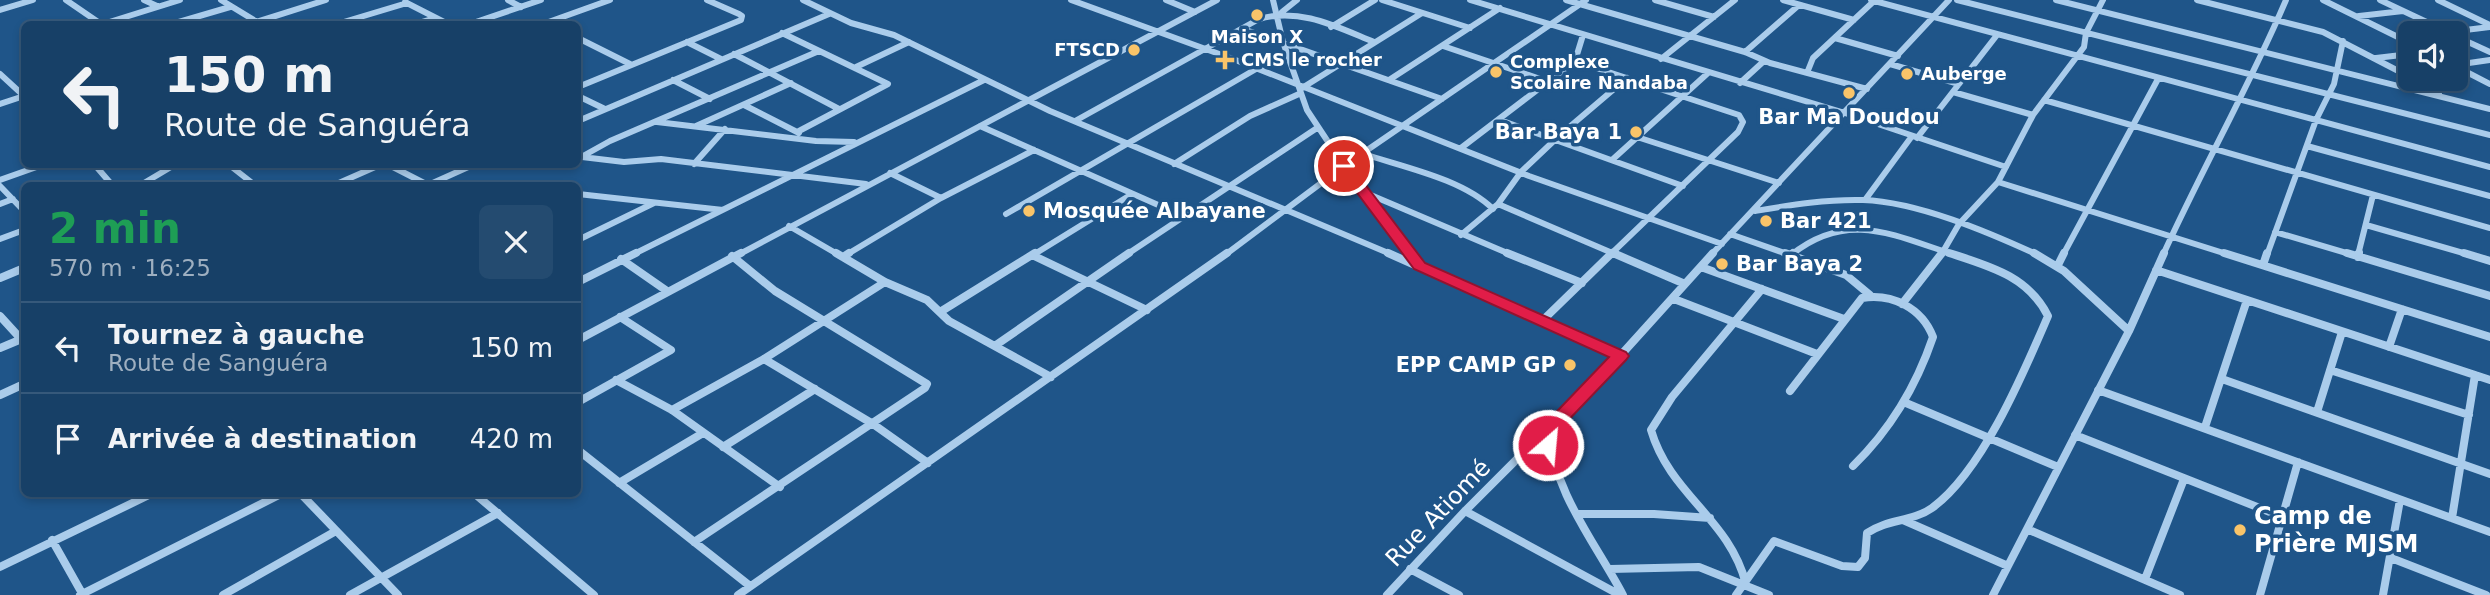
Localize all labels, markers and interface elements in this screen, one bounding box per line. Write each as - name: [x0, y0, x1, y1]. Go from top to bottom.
- marker: Maison X: [1249, 7, 1265, 23]
- map controls: [2398, 21, 2468, 91]
- button: sound: [2398, 21, 2468, 91]
- place label: Maison X: [1211, 26, 1303, 47]
- place label: FTSCD: [1054, 39, 1120, 60]
- marker: FTSCD: [1126, 42, 1142, 58]
- text: 150 m: [164, 47, 334, 104]
- icon: left: [49, 49, 140, 140]
- place label: CMS le rocher: [1241, 49, 1382, 70]
- marker: CMS le rocher: [1215, 50, 1235, 70]
- place label: Complexe Scolaire Nandaba: [1510, 51, 1688, 93]
- place label: Auberge: [1921, 63, 2007, 84]
- marker: Complexe Scolaire Nandaba: [1488, 64, 1504, 80]
- marker: Auberge: [1899, 66, 1915, 82]
- marker: Bar Ma Doudou: [1841, 85, 1857, 101]
- place label: Bar Ma Doudou: [1758, 105, 1940, 129]
- text: Route de Sanguéra: [164, 106, 470, 144]
- place label: Bar Baya 1: [1495, 120, 1622, 144]
- marker: Bar Baya 1: [1628, 124, 1644, 140]
- pin: [1314, 136, 1374, 196]
- icon: arrive: [1325, 147, 1363, 185]
- place label: Mosquée Albayane: [1043, 199, 1266, 223]
- marker: Mosquée Albayane: [1021, 203, 1037, 219]
- text: 2 min: [49, 204, 181, 253]
- button: close: [479, 205, 553, 279]
- place label: Bar 421: [1780, 209, 1872, 233]
- marker: Bar 421: [1758, 213, 1774, 229]
- place label: Bar Baya 2: [1736, 252, 1863, 276]
- text: 570 m · 16:25: [49, 255, 211, 281]
- marker: Bar Baya 2: [1714, 256, 1730, 272]
- text: Tournez à gauche: [108, 320, 365, 350]
- icon: left: [49, 329, 87, 367]
- text: 150 m: [470, 333, 553, 363]
- text: Route de Sanguéra: [108, 350, 328, 376]
- place label: EPP CAMP GP: [1396, 353, 1556, 377]
- marker: EPP CAMP GP: [1562, 357, 1578, 373]
- position arrow: [1511, 408, 1585, 482]
- icon: arrive: [49, 420, 87, 458]
- text: Arrivée à destination: [108, 424, 417, 454]
- text: 420 m: [470, 424, 553, 454]
- street label: Rue Atiomé: [1380, 454, 1496, 572]
- place label: Camp de Prière MJSM: [2254, 502, 2418, 558]
- marker: Camp de Prière MJSM: [2232, 522, 2248, 538]

